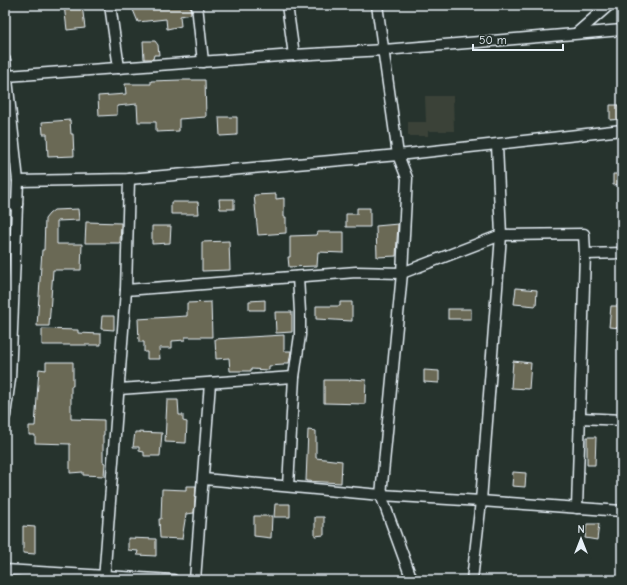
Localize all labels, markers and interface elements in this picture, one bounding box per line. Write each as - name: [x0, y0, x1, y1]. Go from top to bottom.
- scale bar: [473, 26, 563, 52]
- text: 50 m: [479, 33, 507, 47]
- north arrow: [561, 519, 601, 559]
- text: N: [577, 523, 585, 536]

